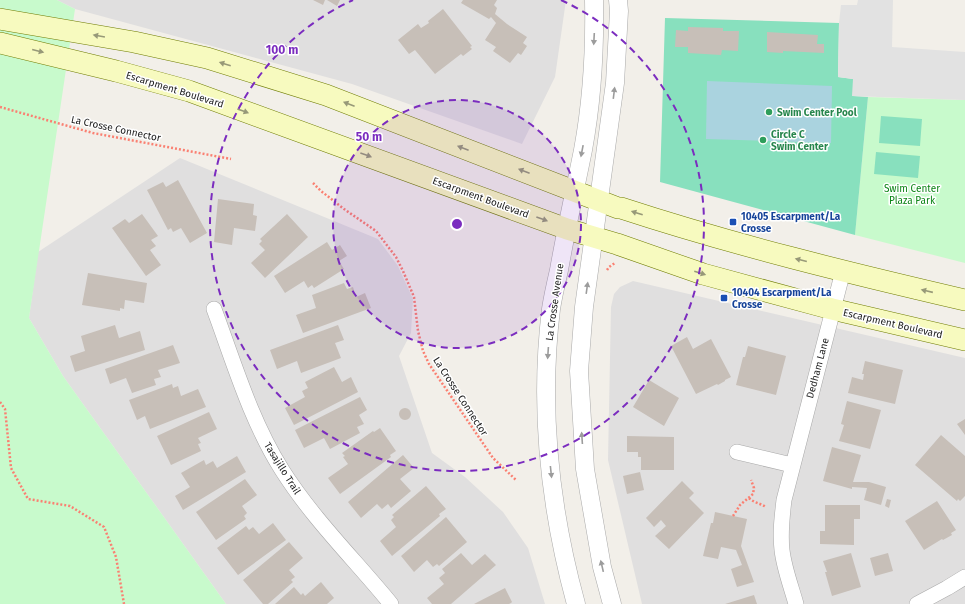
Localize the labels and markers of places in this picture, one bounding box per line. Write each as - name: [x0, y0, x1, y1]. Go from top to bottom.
- marker: Swim Center Pool: [764, 107, 774, 117]
- place label: Swim Center Pool: [777, 107, 857, 119]
- place label: Circle C Swim Center: [771, 129, 829, 153]
- marker: Circle C Swim Center: [758, 135, 768, 145]
- place label: 10405 Escarpment/La Crosse: [741, 211, 841, 235]
- centre of rings: [450, 217, 464, 231]
- marker: 10405 Escarpment/La Crosse: [728, 217, 738, 227]
- place label: 10404 Escarpment/La Crosse: [732, 287, 832, 311]
- marker: 10404 Escarpment/La Crosse: [719, 293, 729, 303]

